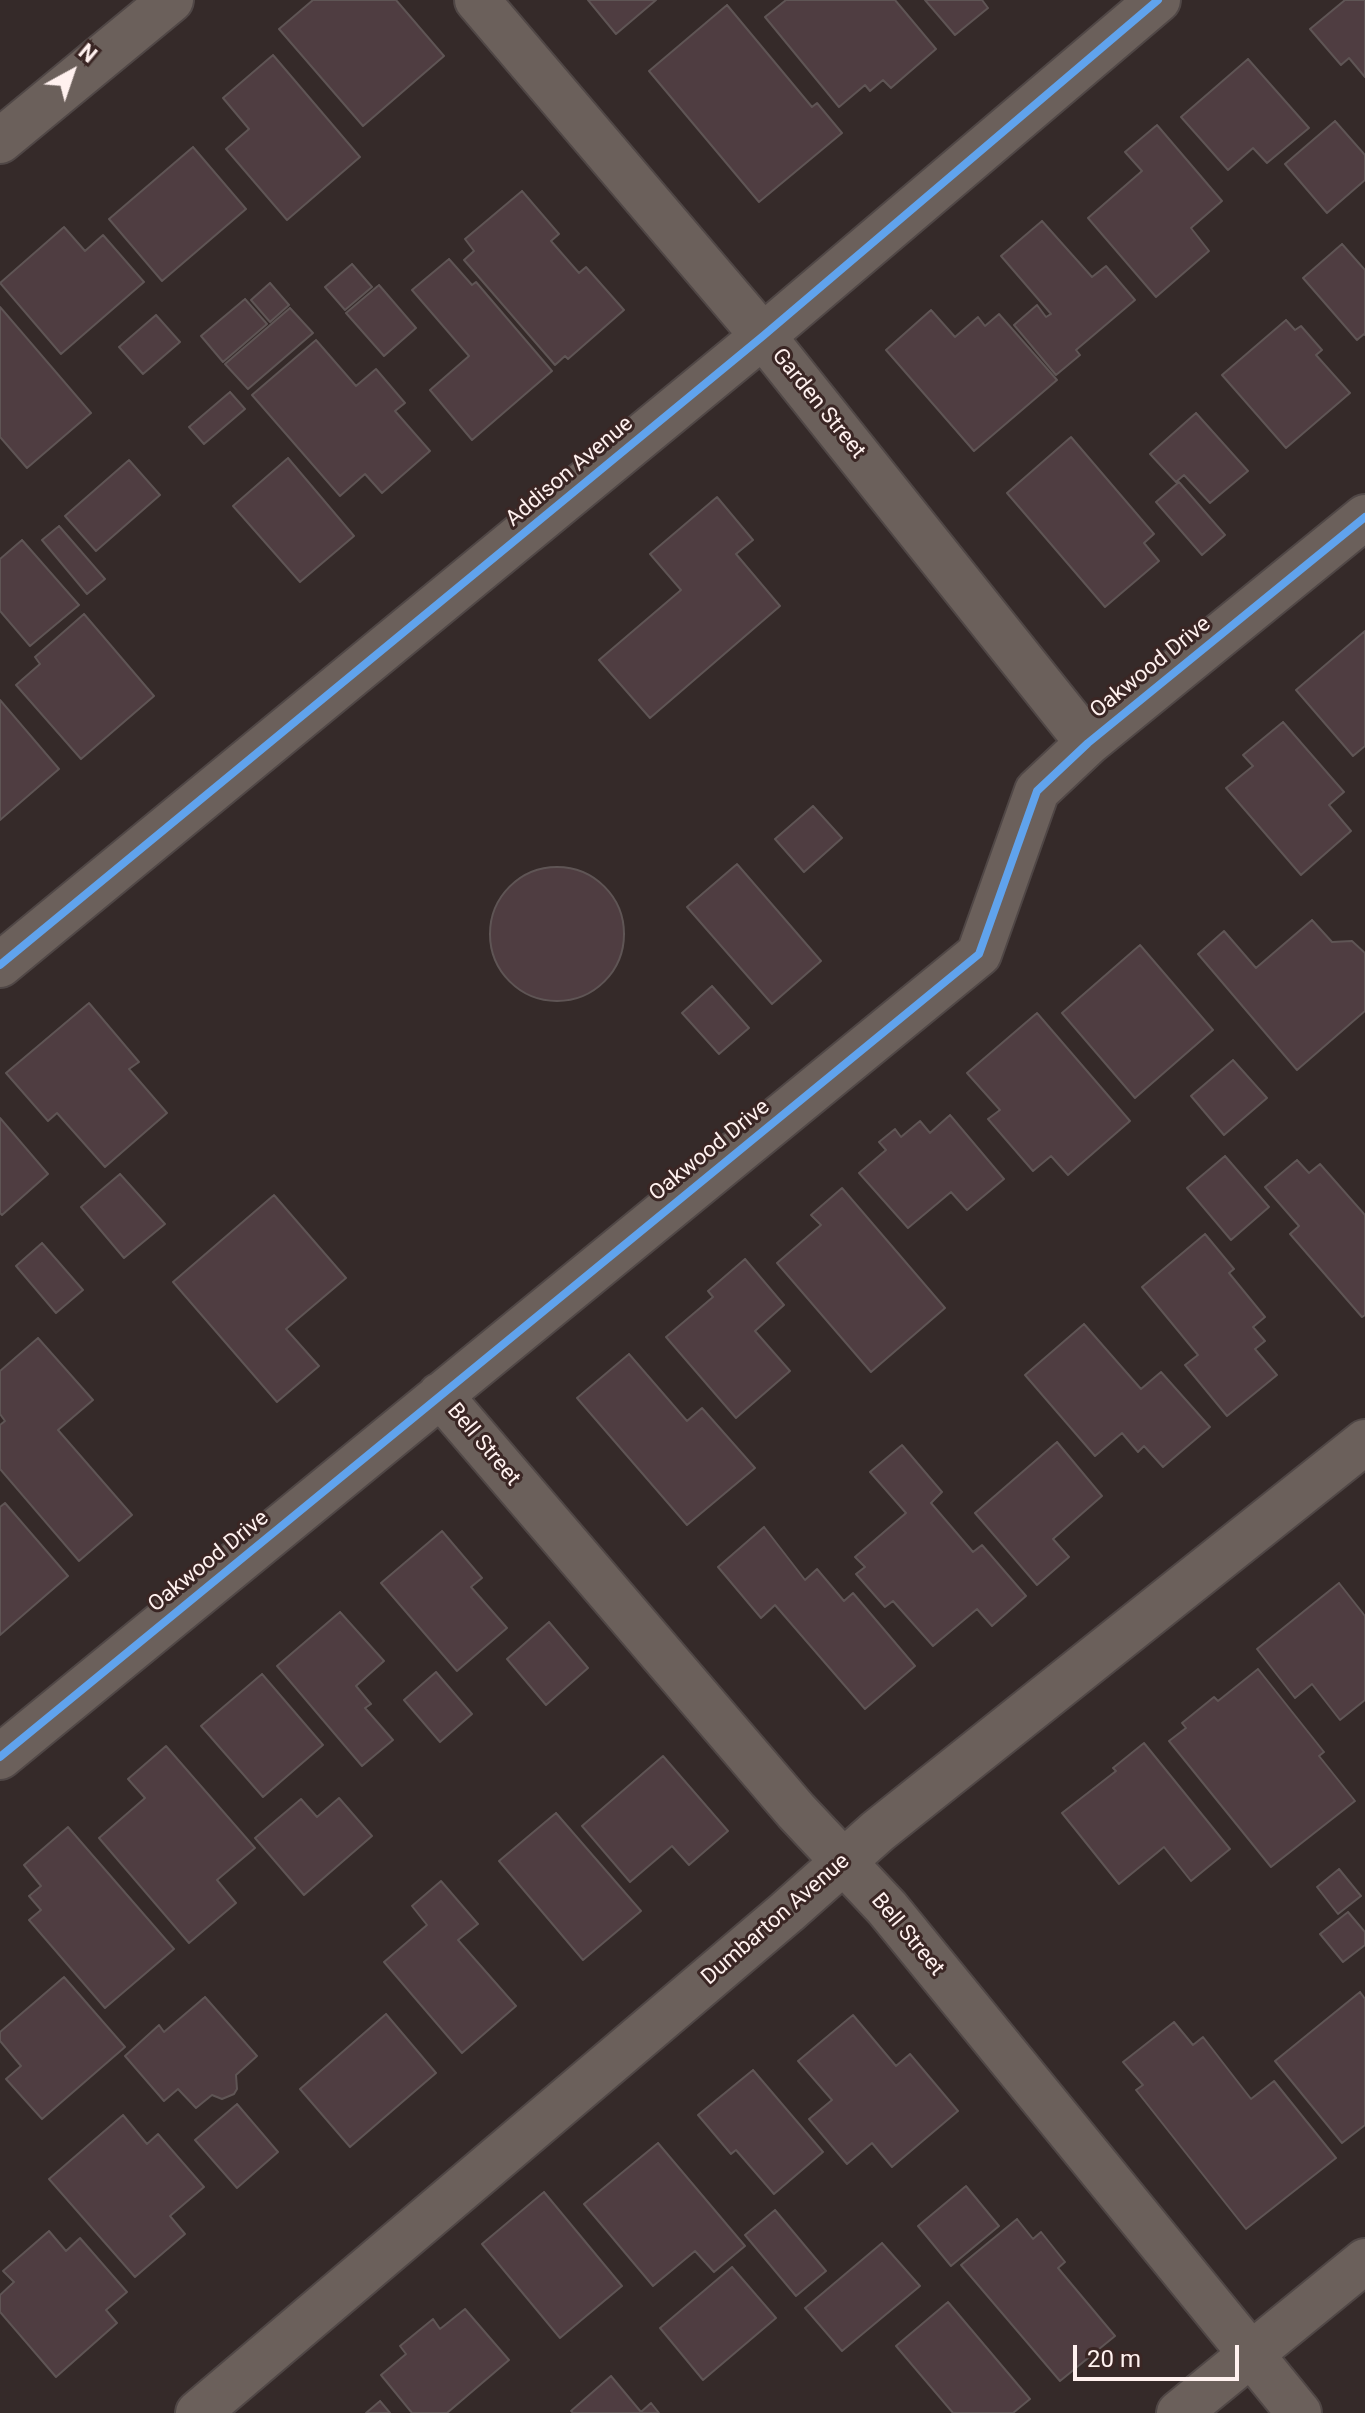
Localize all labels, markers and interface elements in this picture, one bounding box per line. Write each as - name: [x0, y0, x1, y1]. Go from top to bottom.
- north arrow: [32, 32, 112, 112]
- text: N: [74, 39, 102, 68]
- street label: Garden Street: [766, 344, 870, 464]
- street label: Addison Avenue: [501, 411, 639, 533]
- street label: Oakwood Drive: [1086, 611, 1216, 725]
- street label: Oakwood Drive: [645, 1094, 775, 1208]
- street label: Bell Street: [441, 1398, 525, 1492]
- street label: Oakwood Drive: [144, 1505, 274, 1619]
- street label: Dumbarton Avenue: [697, 1849, 855, 1991]
- street label: Bell Street: [865, 1888, 949, 1982]
- scale bar: [1077, 2329, 1243, 2379]
- text: 20 m: [1087, 2345, 1141, 2373]

